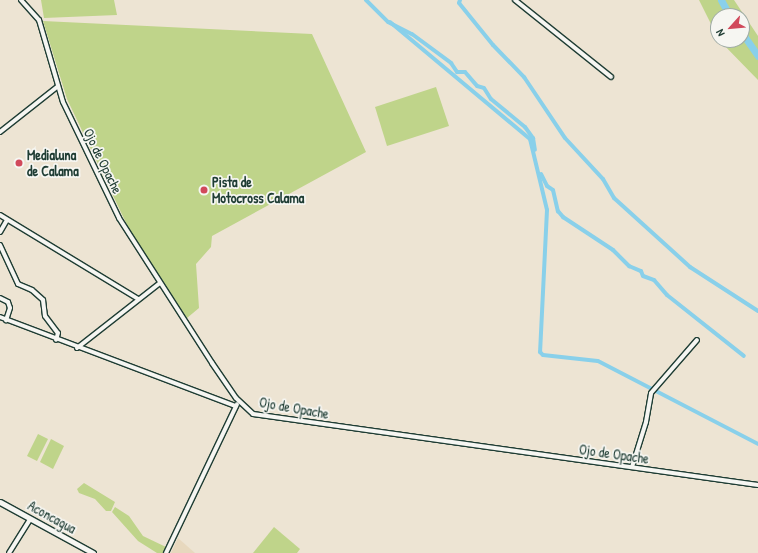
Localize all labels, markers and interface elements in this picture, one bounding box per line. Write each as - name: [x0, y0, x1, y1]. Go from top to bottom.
- north arrow: [710, 8, 750, 48]
- text: N: [713, 27, 728, 39]
- street label: Ojo de Opache: [80, 126, 126, 196]
- place label: Medialuna de Calama: [27, 147, 79, 180]
- marker: Medialuna de Calama: [14, 158, 24, 168]
- place label: Pista de Motocross Calama: [212, 174, 304, 206]
- marker: Pista de Motocross Calama: [199, 185, 209, 195]
- street label: Ojo de Opache: [258, 394, 330, 422]
- street label: Ojo de Opache: [578, 441, 650, 467]
- street label: Aconcagua: [25, 497, 79, 537]

